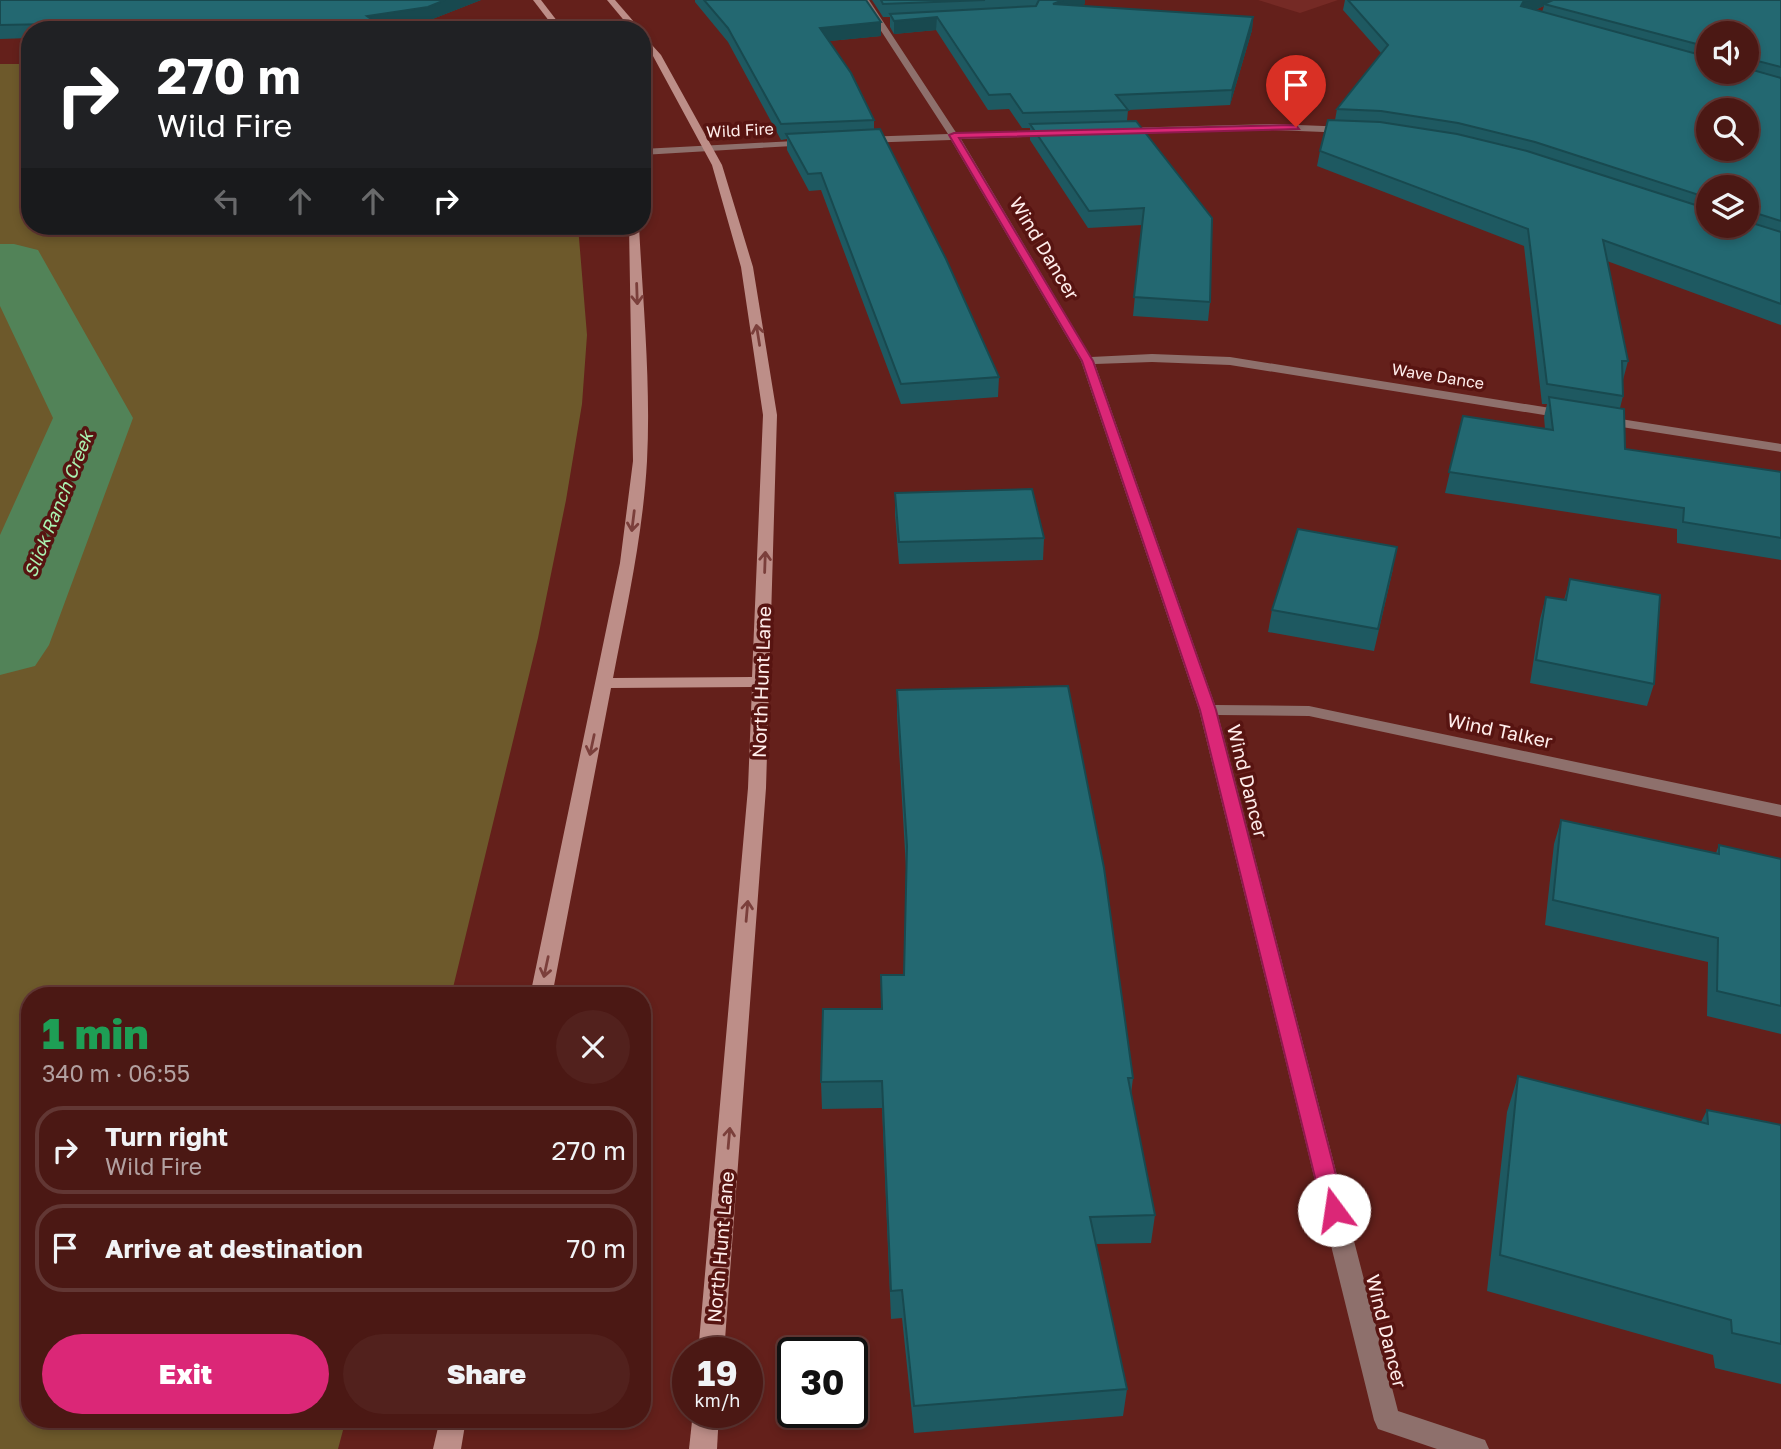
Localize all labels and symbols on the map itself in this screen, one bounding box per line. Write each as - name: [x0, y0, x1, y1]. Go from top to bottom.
- pin: [1266, 55, 1326, 127]
- street label: Wild Fire: [706, 118, 774, 142]
- street label: Wind Dancer: [1005, 192, 1085, 304]
- one-way arrow: [631, 282, 644, 305]
- one-way arrow: [751, 325, 764, 347]
- street label: Wave Dance: [1390, 359, 1486, 393]
- water label: Slick Ranch Creek: [19, 426, 98, 580]
- one-way arrow: [626, 509, 639, 532]
- one-way arrow: [759, 551, 772, 574]
- street label: North Hunt Lane: [747, 606, 775, 758]
- street label: Wind Talker: [1445, 708, 1555, 753]
- street label: Wind Dancer: [1223, 722, 1273, 841]
- one-way arrow: [585, 733, 599, 756]
- one-way arrow: [741, 901, 754, 923]
- one-way arrow: [539, 955, 553, 978]
- one-way arrow: [723, 1127, 736, 1150]
- street label: North Hunt Lane: [702, 1170, 738, 1324]
- position arrow: [1297, 1173, 1371, 1247]
- street label: Wind Dancer: [1362, 1272, 1412, 1391]
- speed limit sign: 30: [777, 1337, 868, 1428]

